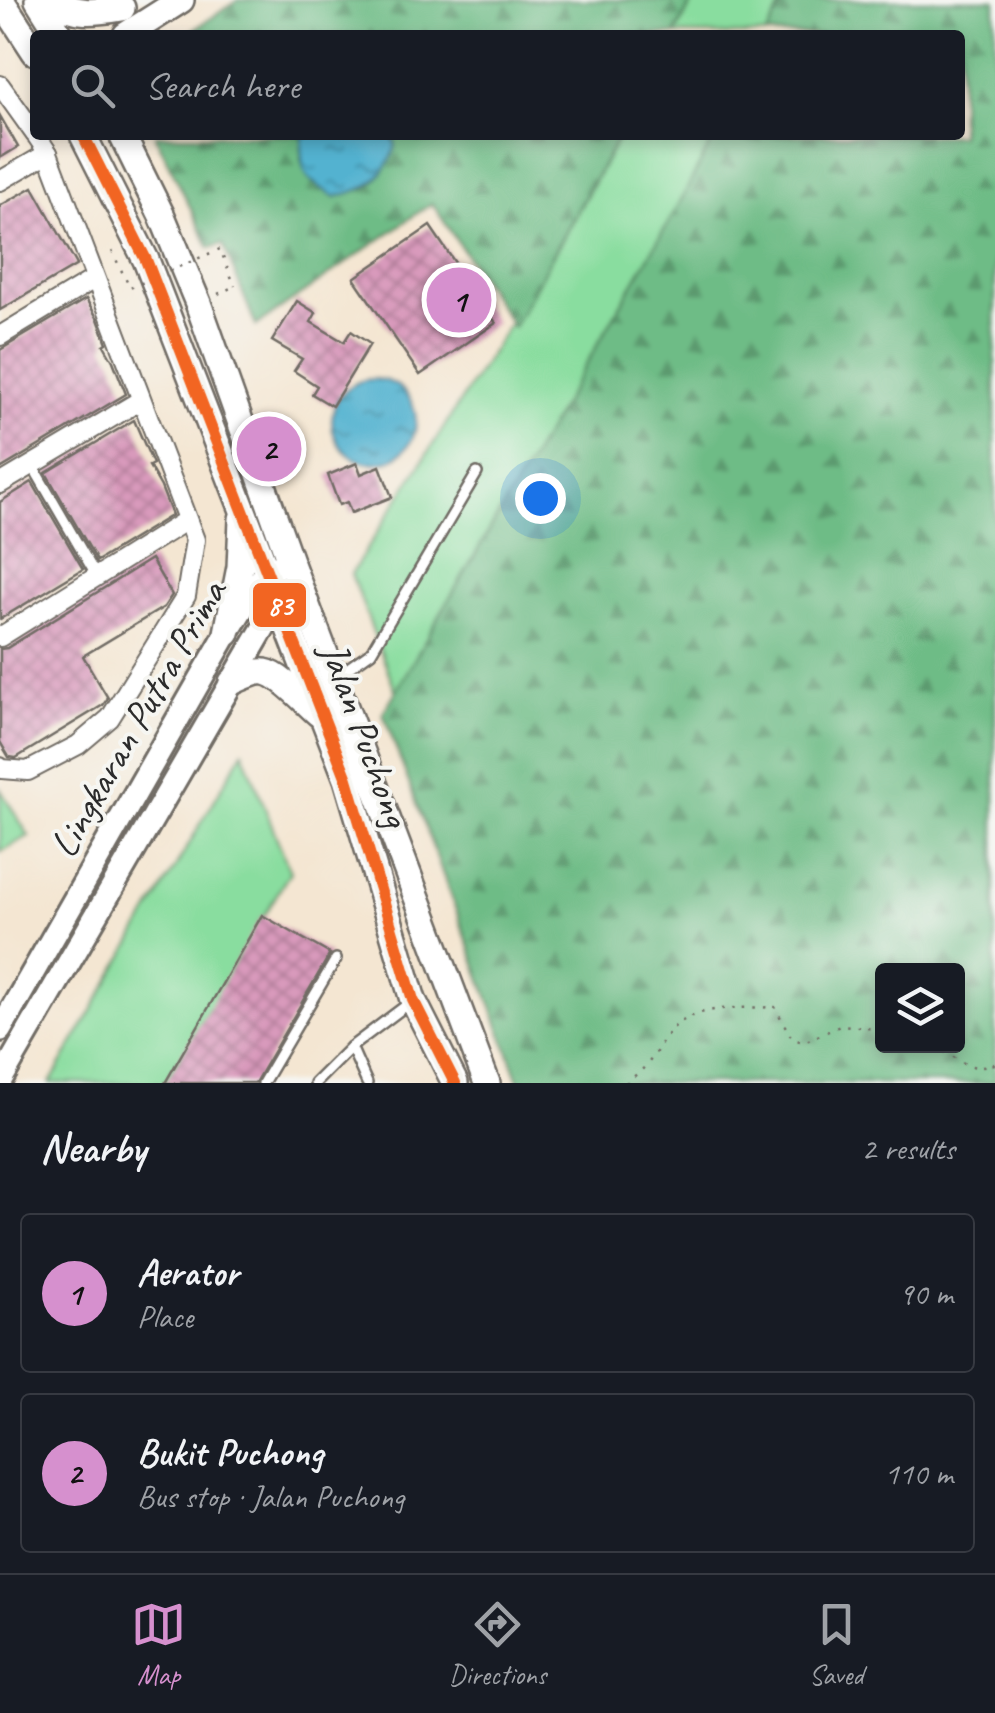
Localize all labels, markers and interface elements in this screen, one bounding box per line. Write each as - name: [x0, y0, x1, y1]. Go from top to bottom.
- search box: [30, 30, 965, 140]
- icon: search: [65, 58, 120, 113]
- text: Search here: [145, 62, 300, 109]
- pin: 1: [426, 262, 492, 338]
- pin: 2: [236, 412, 302, 486]
- your location: [515, 473, 566, 524]
- street label: Lingkaran Putra Prima: [38, 569, 239, 866]
- line badge: 83: [251, 581, 308, 629]
- text: 83: [267, 588, 295, 623]
- street label: Jalan Puchong: [308, 634, 422, 836]
- map controls: [875, 963, 965, 1053]
- button: layers: [875, 963, 965, 1053]
- text: Nearby: [40, 1122, 146, 1175]
- text: 2 results: [861, 1128, 955, 1169]
- text: Aerator: [137, 1249, 238, 1296]
- text: 1: [67, 1273, 82, 1314]
- text: 90 m: [899, 1273, 953, 1314]
- text: Place: [137, 1296, 193, 1337]
- text: Bukit Puchong: [137, 1429, 323, 1476]
- text: 2: [67, 1453, 82, 1494]
- text: 110 m: [884, 1453, 953, 1494]
- text: Bus stop · Jalan Puchong: [137, 1476, 404, 1517]
- tab: Map: [131, 1597, 186, 1692]
- tab: Directions: [449, 1597, 546, 1692]
- tab: Saved: [809, 1597, 864, 1692]

